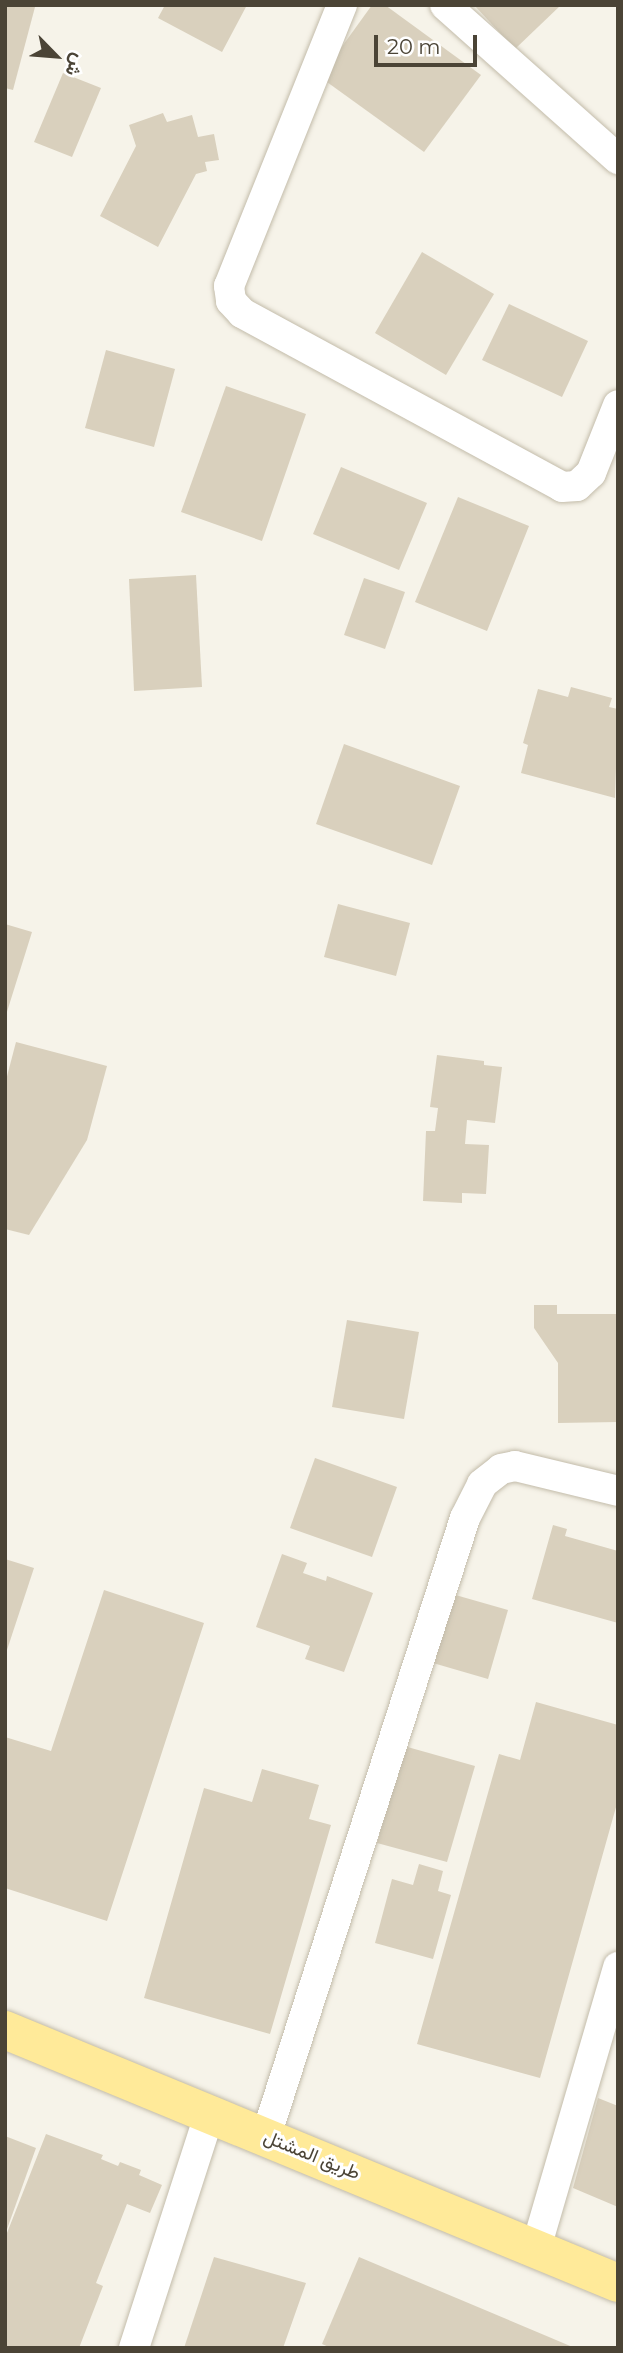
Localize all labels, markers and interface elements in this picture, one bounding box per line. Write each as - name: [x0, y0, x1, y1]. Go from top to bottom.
- north arrow: [21, 21, 91, 91]
- scale bar: [378, 21, 481, 65]
- text: 20 m: [387, 34, 441, 59]
- text: ش: [60, 50, 91, 80]
- street label: طريق المشتل: [260, 2125, 364, 2185]

